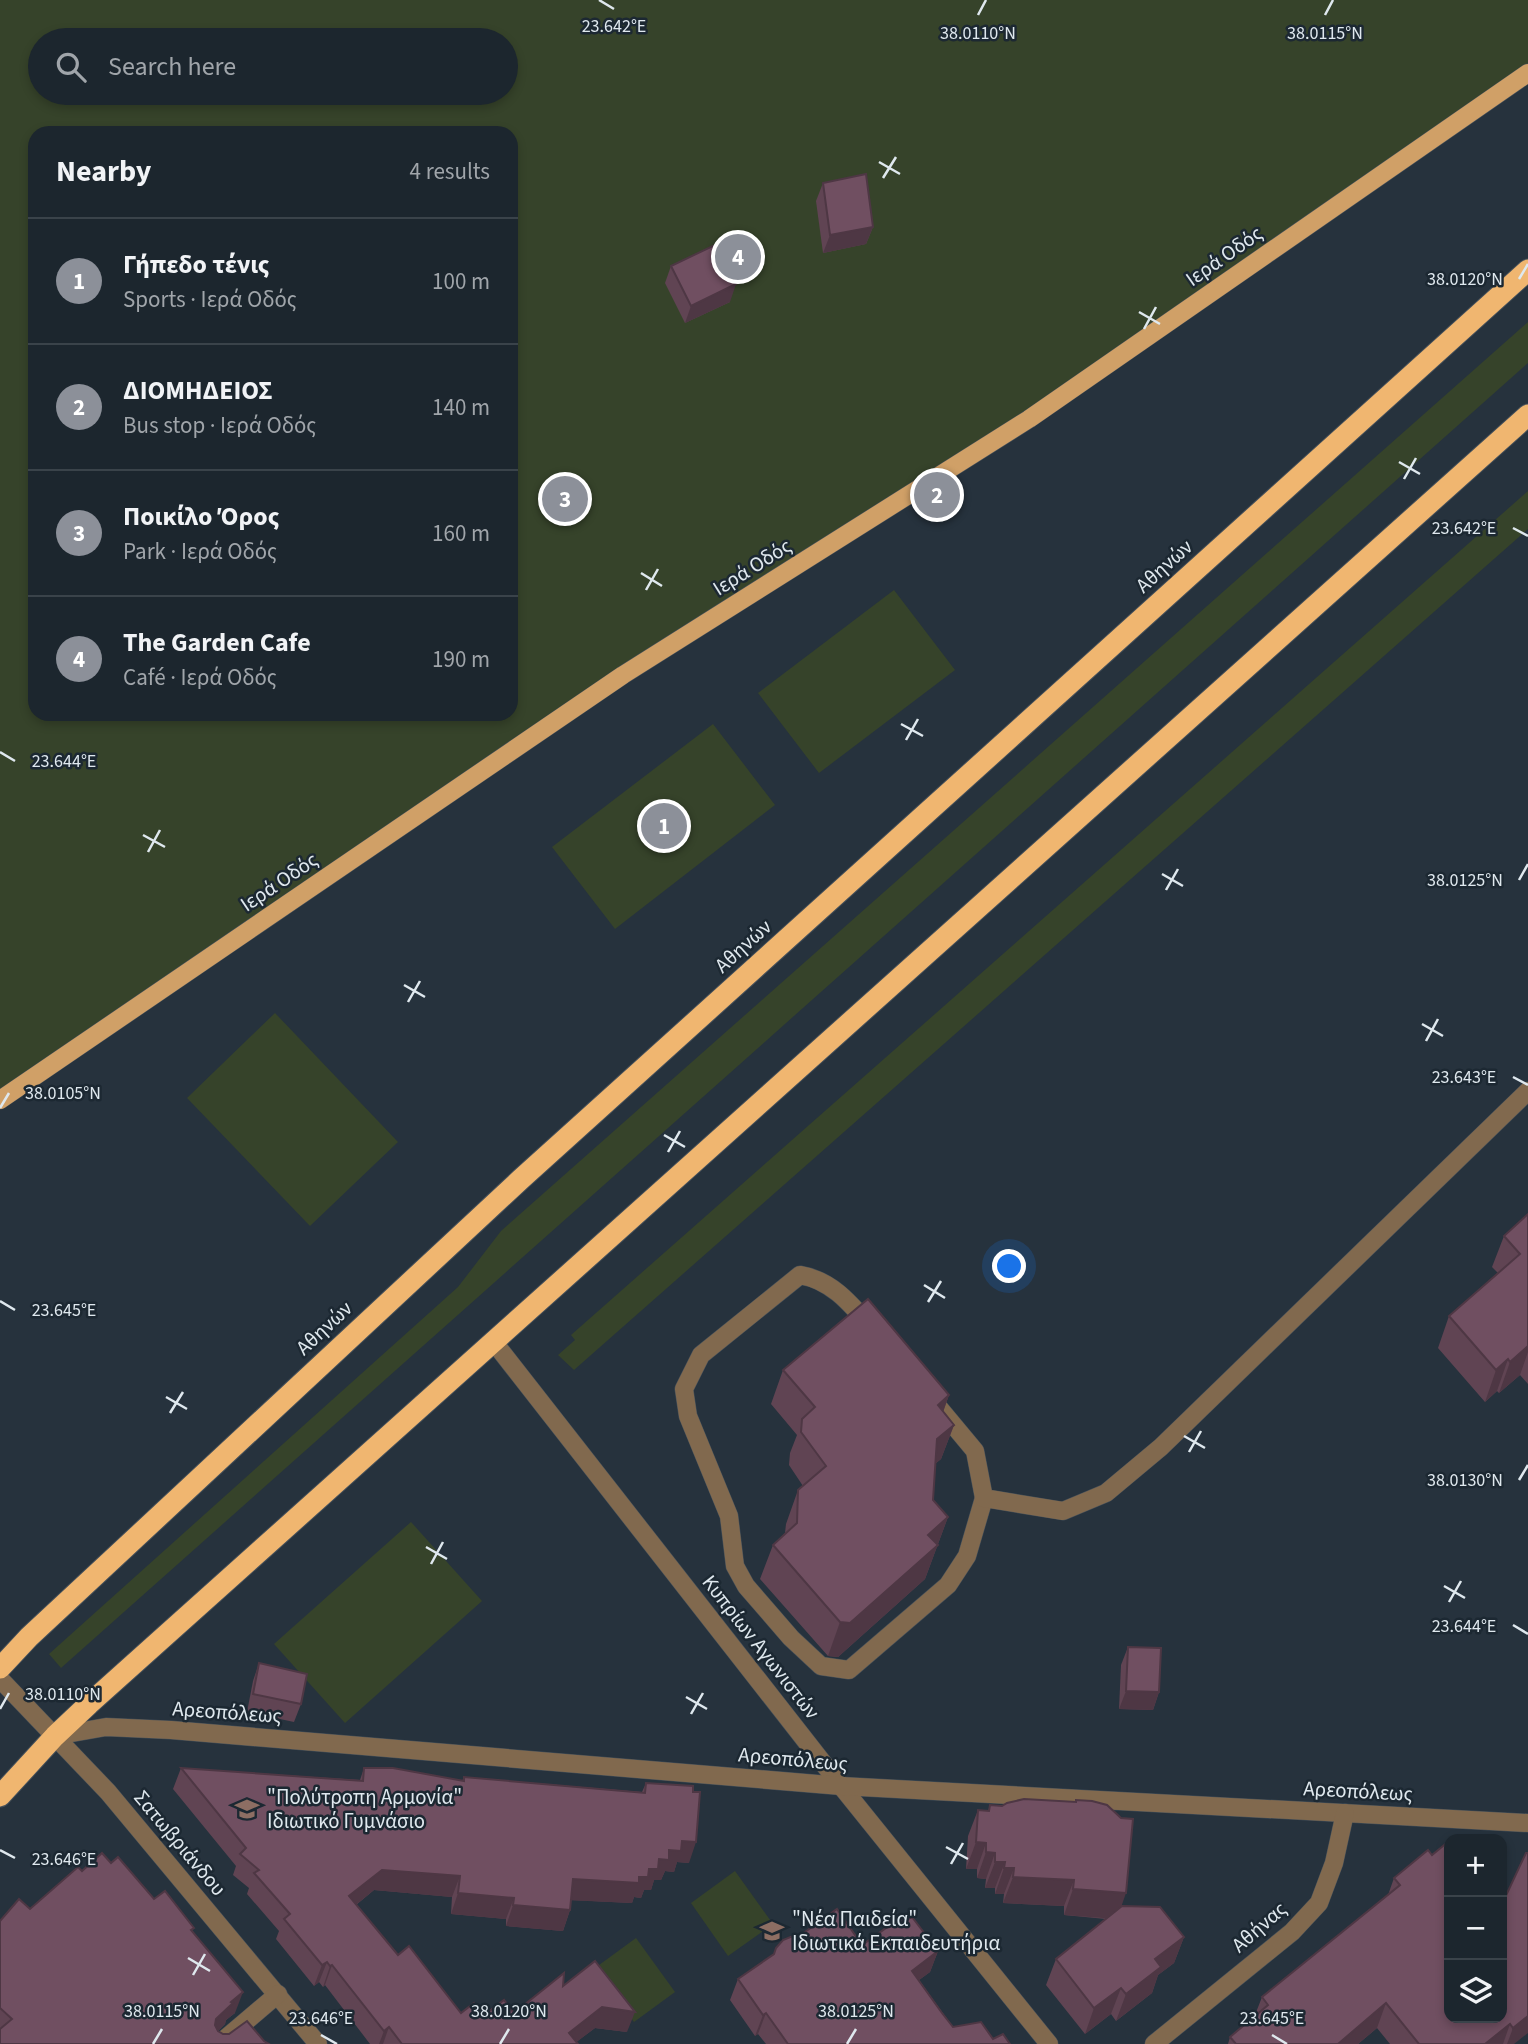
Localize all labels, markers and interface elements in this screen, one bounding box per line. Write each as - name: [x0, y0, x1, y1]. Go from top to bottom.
- text: 23.642°E: [582, 14, 646, 39]
- text: 38.0110°N: [940, 21, 1016, 46]
- text: 38.0115°N: [1287, 21, 1363, 46]
- search box: [28, 28, 518, 105]
- icon: search: [52, 48, 90, 86]
- text: Search here: [108, 48, 236, 85]
- text: Nearby: [56, 150, 151, 193]
- text: 4 results: [410, 155, 490, 188]
- street label: Ιερά Οδός: [1179, 219, 1269, 293]
- pin: 4: [715, 231, 761, 283]
- text: Γήπεδο τένις: [123, 246, 269, 283]
- text: 1: [73, 265, 85, 298]
- text: 100 m: [432, 265, 490, 298]
- text: 38.0120°N: [1427, 267, 1503, 292]
- text: Sports · Ιερά Οδός: [123, 283, 297, 316]
- text: ΔΙΟΜΗΔΕΙΟΣ: [123, 372, 273, 409]
- text: 2: [73, 391, 85, 424]
- text: 140 m: [432, 391, 490, 424]
- text: Bus stop · Ιερά Οδός: [123, 409, 316, 442]
- pin: 2: [914, 469, 960, 521]
- pin: 3: [542, 473, 588, 525]
- text: Ποικίλο Όρος: [123, 498, 279, 535]
- text: 23.642°E: [1432, 516, 1496, 541]
- text: 3: [73, 517, 85, 550]
- text: 160 m: [432, 517, 490, 550]
- street label: Ιερά Οδός: [707, 531, 797, 603]
- street label: Αθηνών: [1129, 532, 1199, 600]
- text: Park · Ιερά Οδός: [123, 535, 277, 568]
- text: The Garden Cafe: [123, 624, 311, 661]
- text: 4: [73, 643, 85, 676]
- text: 190 m: [432, 643, 490, 676]
- text: Café · Ιερά Οδός: [123, 661, 277, 694]
- text: 23.644°E: [32, 749, 96, 774]
- pin: 1: [641, 800, 687, 852]
- street label: Ιερά Οδός: [234, 845, 324, 919]
- text: 38.0125°N: [1427, 868, 1503, 893]
- street label: Αθηνών: [708, 912, 778, 980]
- text: 23.643°E: [1432, 1065, 1496, 1090]
- text: 38.0105°N: [25, 1081, 101, 1106]
- your location: [992, 1249, 1026, 1283]
- street label: Αθηνών: [289, 1294, 359, 1362]
- text: 23.645°E: [32, 1298, 96, 1323]
- text: 38.0130°N: [1427, 1468, 1503, 1493]
- street label: Κυπρίων Αγωνιστών: [695, 1568, 827, 1726]
- text: 23.644°E: [1432, 1614, 1496, 1639]
- text: 38.0110°N: [25, 1682, 101, 1707]
- street label: Αρεοπόλεως: [171, 1693, 283, 1731]
- street label: Αρεοπόλεως: [737, 1739, 849, 1779]
- street label: Αρεοπόλεως: [1303, 1773, 1413, 1809]
- place label: "Πολύτροπη Αρμονία" Ιδιωτικό Γυμνάσιο: [267, 1782, 462, 1836]
- street label: Σατωβριάνδου: [127, 1784, 233, 1902]
- school or university icon: "Πολύτροπη Αρμονία" Ιδιωτικό Γυμνάσιο: [233, 1795, 261, 1823]
- map controls: [1444, 1834, 1507, 2023]
- button: +: [1444, 1834, 1507, 1897]
- text: 23.646°E: [32, 1847, 96, 1872]
- street label: Αθήνας: [1225, 1895, 1293, 1959]
- button: −: [1444, 1897, 1507, 1960]
- place label: "Νέα Παιδεία" Ιδιωτικά Εκπαιδευτήρια: [792, 1904, 1001, 1958]
- school or university icon: "Νέα Παιδεία" Ιδιωτικά Εκπαιδευτήρια: [758, 1917, 786, 1945]
- button: layers: [1444, 1960, 1507, 2023]
- text: 38.0115°N: [124, 1999, 200, 2024]
- text: 38.0120°N: [471, 1999, 547, 2024]
- text: 38.0125°N: [818, 1999, 894, 2024]
- text: 23.646°E: [289, 2006, 353, 2031]
- text: 23.645°E: [1240, 2006, 1304, 2031]

